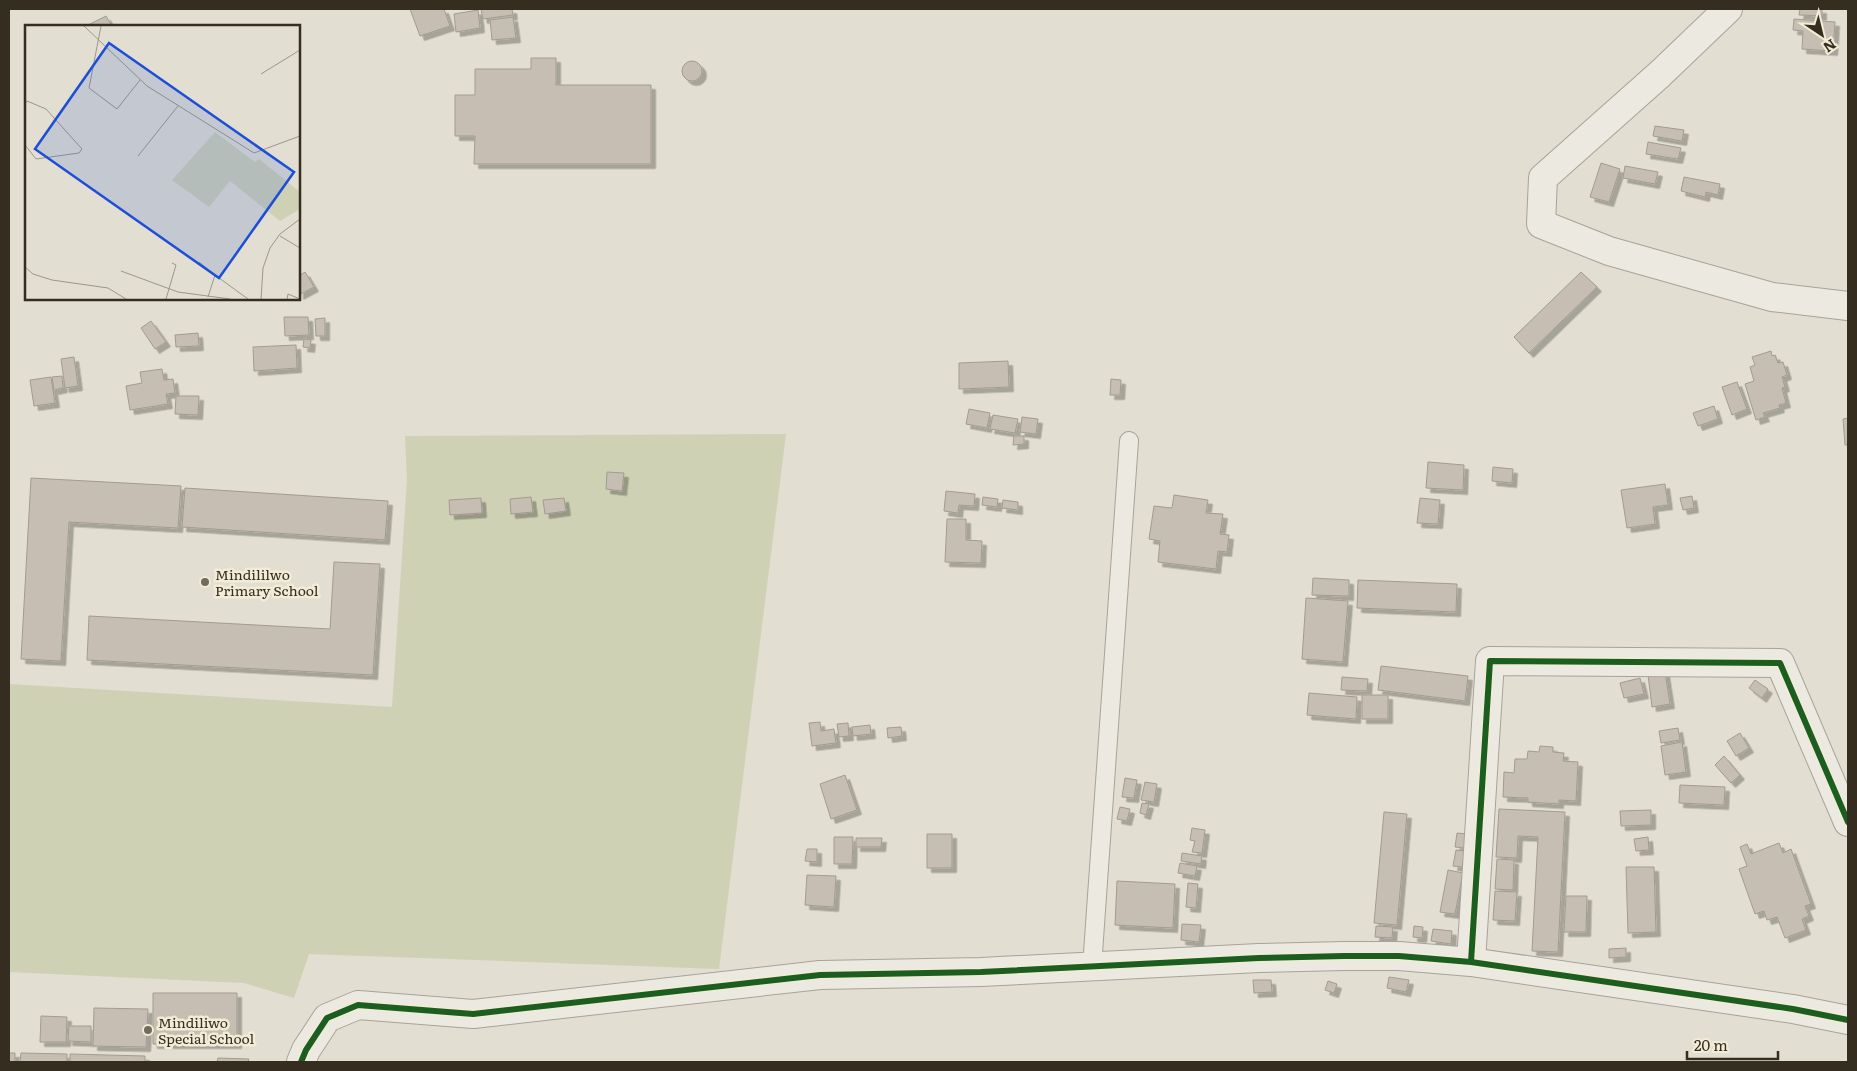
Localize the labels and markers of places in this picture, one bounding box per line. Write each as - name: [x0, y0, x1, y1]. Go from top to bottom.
- place label: Mindililwo Primary School: [215, 564, 319, 600]
- marker: Mindililwo Primary School: [199, 576, 211, 588]
- place label: Mindiliwo Special School: [158, 1012, 255, 1048]
- marker: Mindiliwo Special School: [142, 1024, 154, 1036]

